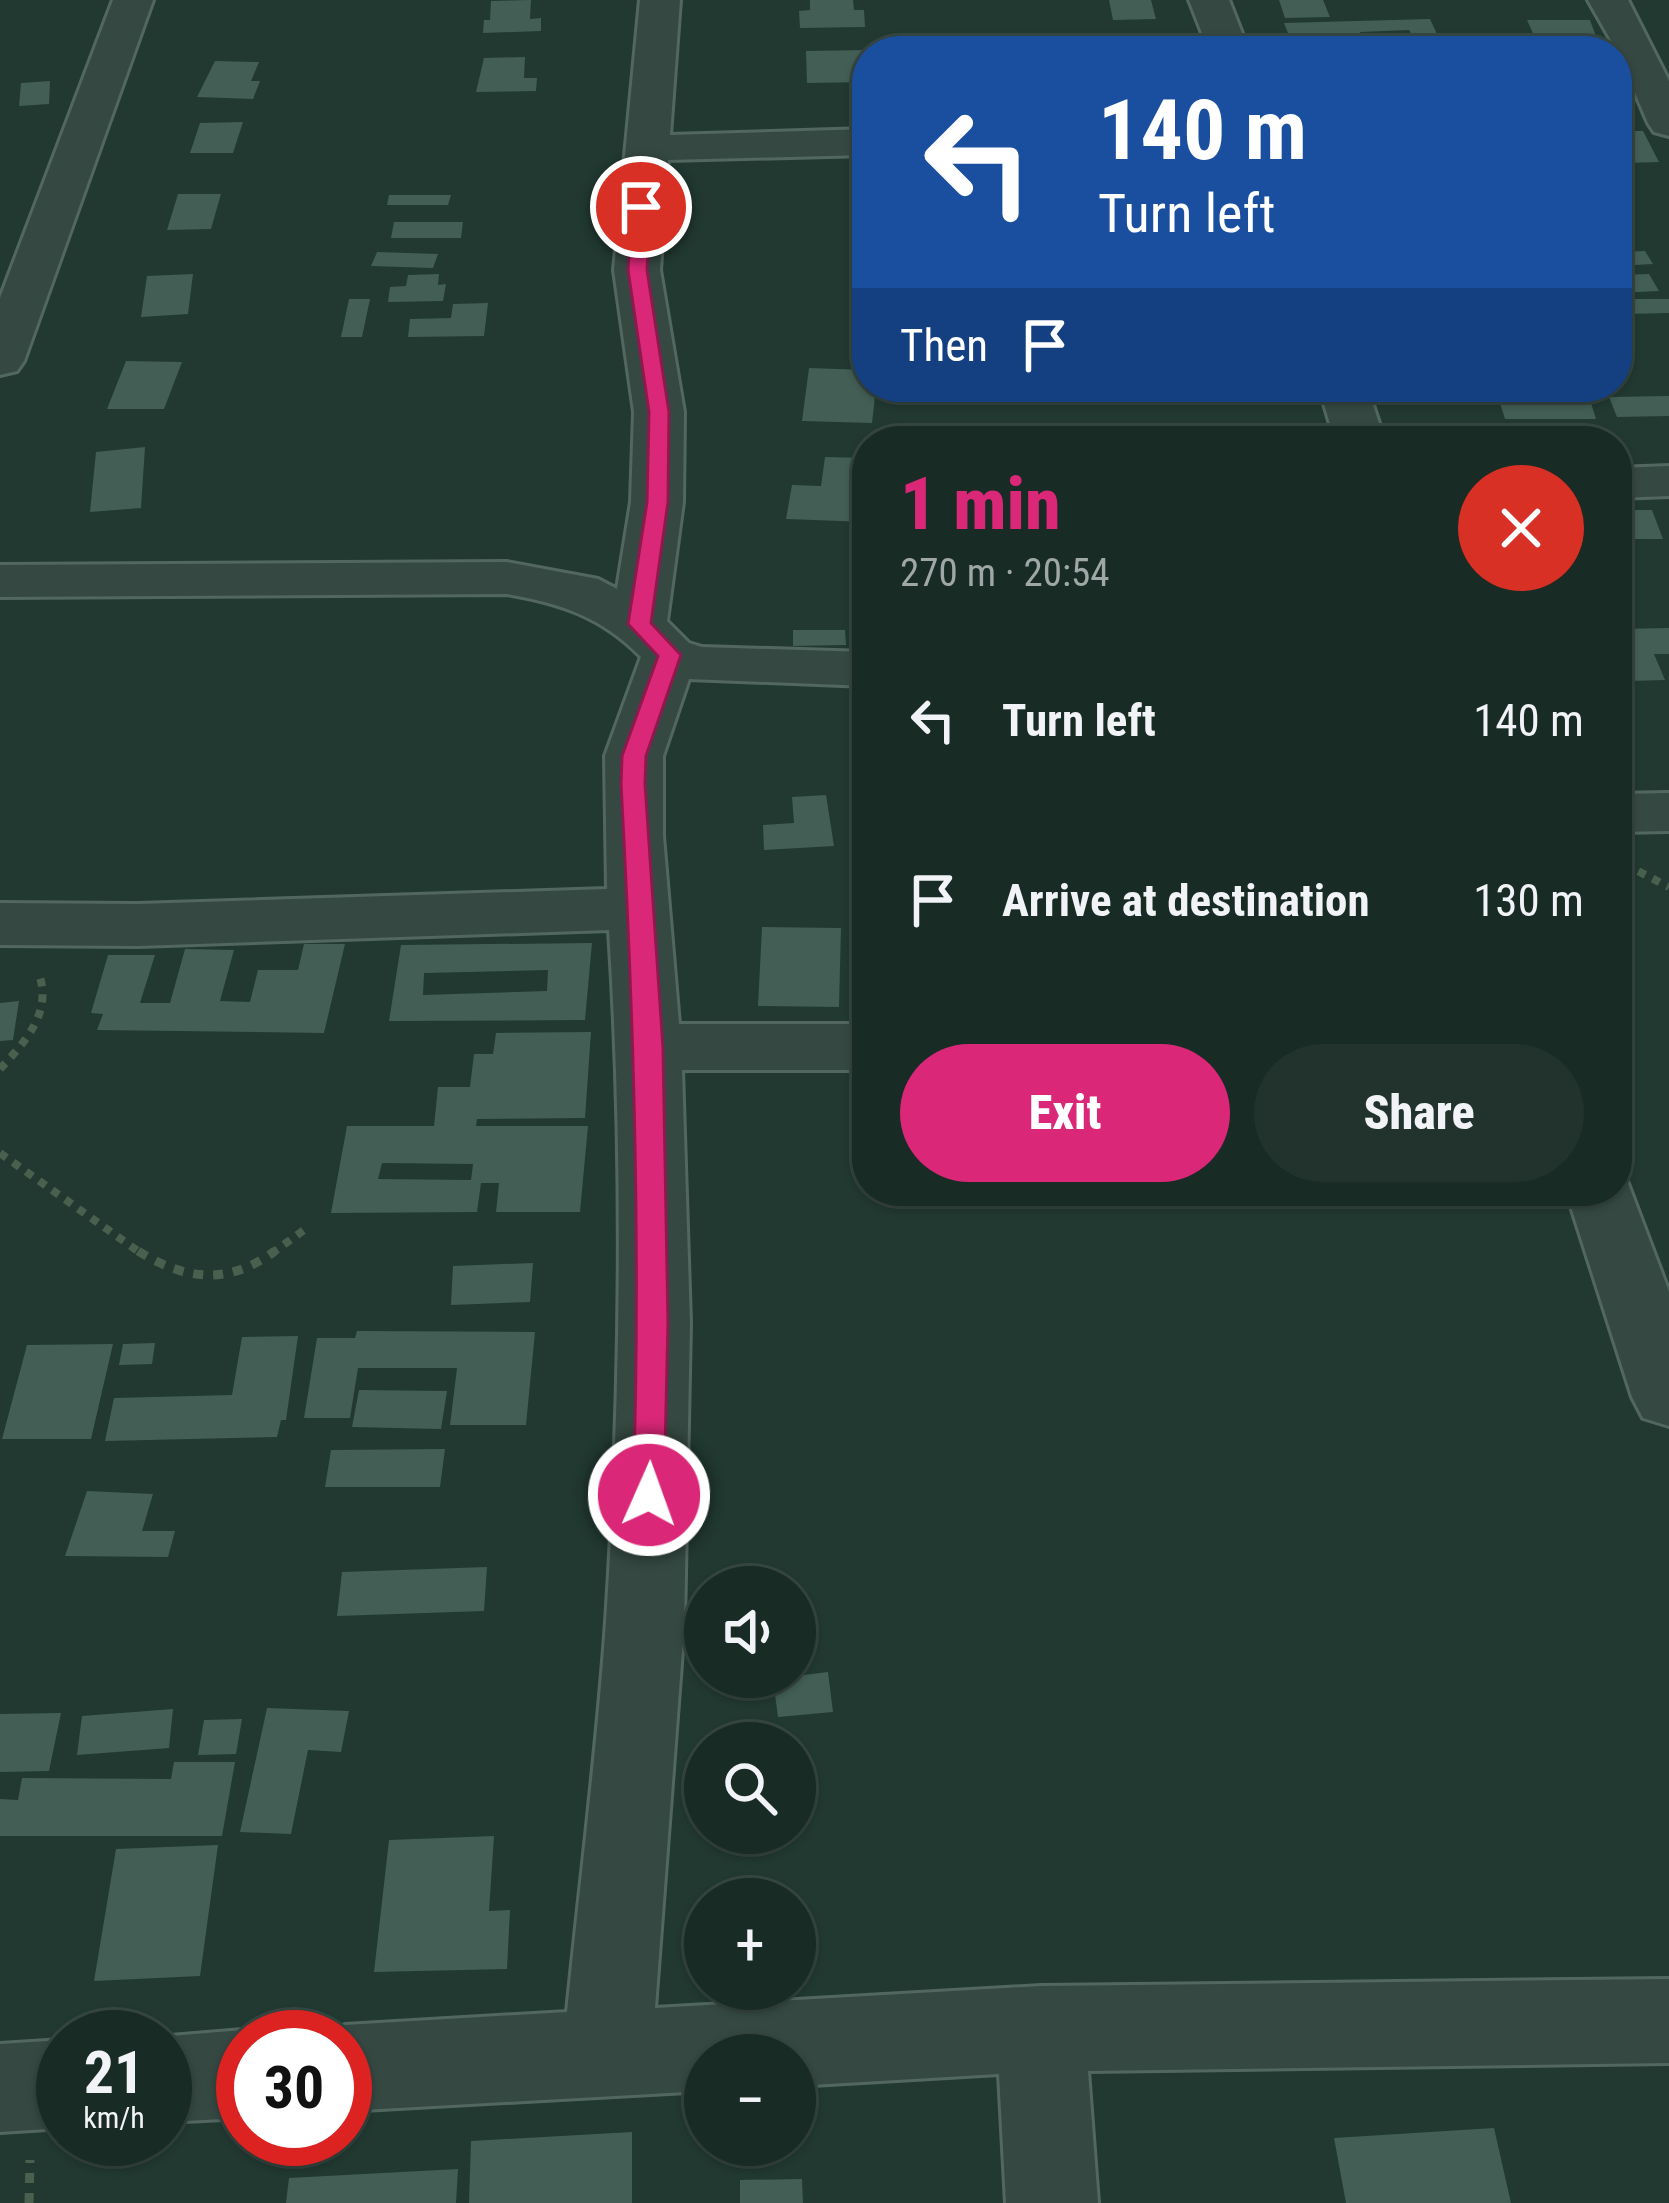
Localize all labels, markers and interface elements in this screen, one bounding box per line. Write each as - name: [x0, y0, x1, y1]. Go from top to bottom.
- text: 140 m: [1098, 81, 1307, 180]
- icon: left: [900, 84, 1056, 240]
- pin: [590, 156, 692, 258]
- icon: arrive: [608, 174, 674, 240]
- text: Turn left: [1098, 182, 1275, 245]
- icon: arrive: [1012, 312, 1078, 378]
- text: Then: [900, 319, 988, 372]
- text: 1 min: [900, 462, 1061, 547]
- button: close: [1458, 465, 1584, 591]
- text: 270 m · 20:54: [900, 550, 1110, 596]
- icon: left: [900, 687, 966, 753]
- text: Turn left: [1002, 694, 1156, 747]
- text: 140 m: [1473, 694, 1584, 747]
- icon: arrive: [900, 867, 966, 933]
- text: Arrive at destination: [1002, 874, 1370, 927]
- text: 130 m: [1473, 874, 1584, 927]
- button: Exit: [900, 1044, 1230, 1182]
- button: Share: [1254, 1044, 1584, 1182]
- position arrow: [586, 1432, 712, 1558]
- map controls: [684, 1566, 816, 2166]
- button: sound: [684, 1566, 816, 1698]
- button: search: [684, 1722, 816, 1854]
- button: +: [684, 1878, 816, 2010]
- speed limit sign: 30: [216, 2010, 372, 2166]
- button: −: [684, 2034, 816, 2166]
- text: 21: [84, 2037, 144, 2108]
- text: km/h: [83, 2100, 145, 2135]

